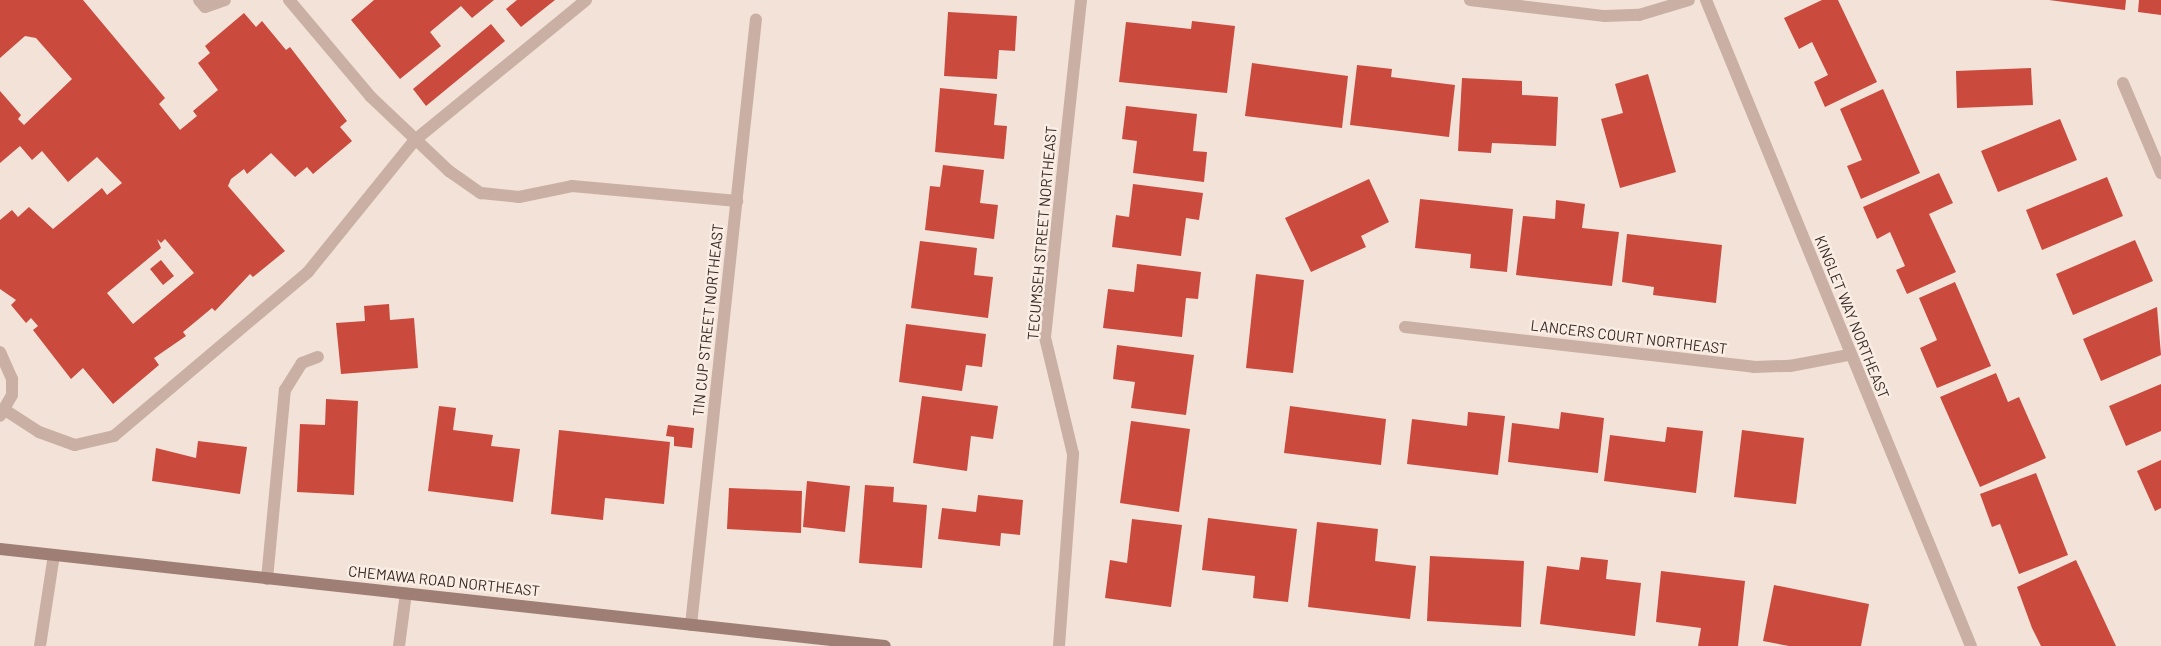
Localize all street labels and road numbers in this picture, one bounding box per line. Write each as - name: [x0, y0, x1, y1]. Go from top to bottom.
- street label: TECUMSEH STREET NORTHEAST: [1024, 125, 1060, 341]
- street label: TIN CUP STREET NORTHEAST: [689, 223, 727, 417]
- street label: KINGLET WAY NORTHEAST: [1811, 233, 1893, 401]
- street label: LANCERS COURT NORTHEAST: [1530, 316, 1728, 358]
- street label: CHEMAWA ROAD NORTHEAST: [347, 562, 541, 600]

